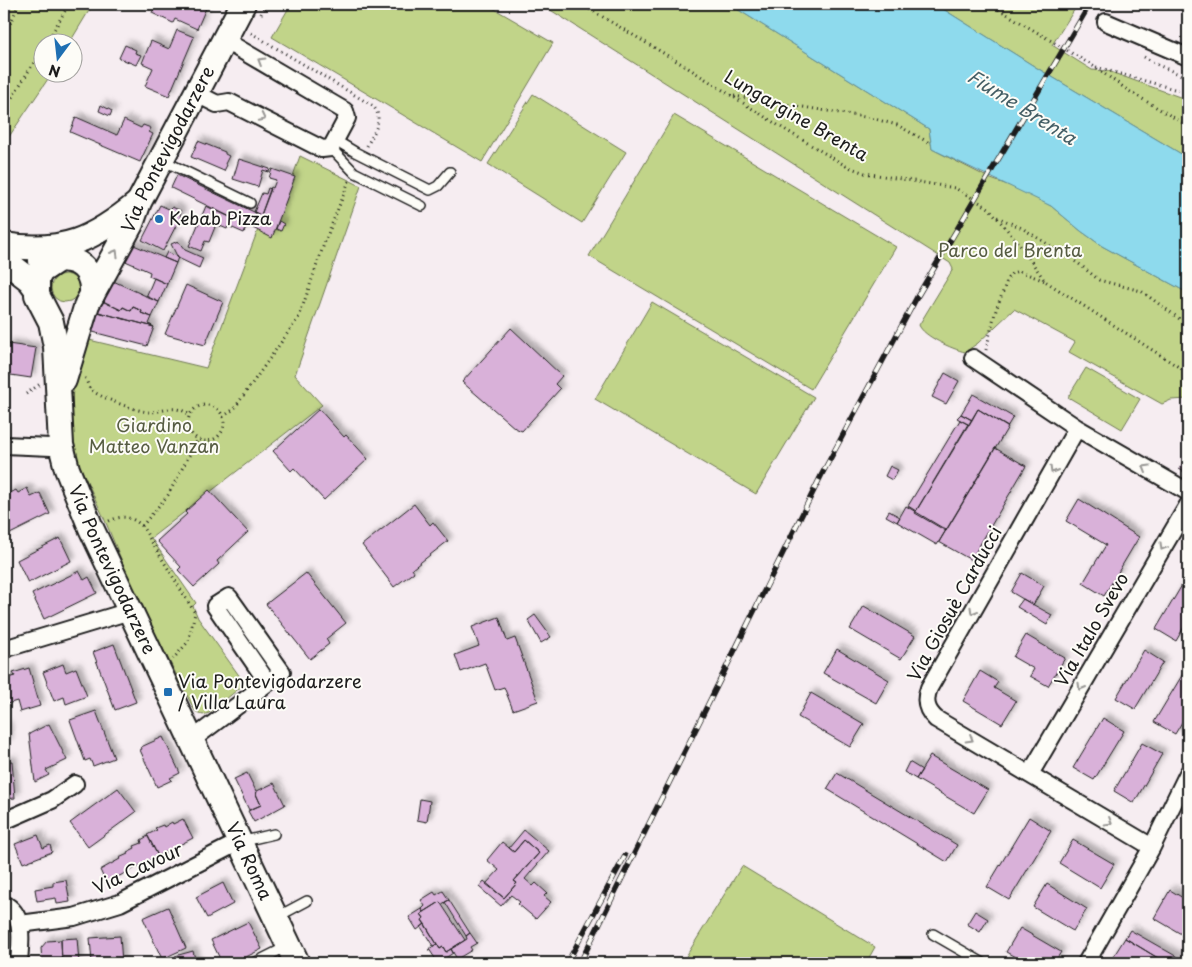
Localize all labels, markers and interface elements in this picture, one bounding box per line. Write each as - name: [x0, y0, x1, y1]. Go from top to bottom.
- north arrow: [32, 32, 82, 82]
- one-way arrow: [257, 58, 266, 68]
- text: N: [46, 59, 63, 83]
- street label: Via Pontevigodarzere: [114, 60, 220, 237]
- water label: Fiume Brenta: [963, 61, 1083, 151]
- street label: Lungargine Brenta: [720, 62, 875, 167]
- one-way arrow: [257, 112, 266, 122]
- place label: Kebab Pizza: [169, 204, 272, 231]
- marker: Kebab Pizza: [153, 213, 165, 225]
- park label: Parco del Brenta: [938, 236, 1083, 263]
- one-way arrow: [109, 249, 119, 258]
- park label: Giardino Matteo Vanzan: [89, 411, 219, 459]
- one-way arrow: [1143, 464, 1152, 474]
- one-way arrow: [1050, 465, 1060, 474]
- street label: Via Pontevigodarzere: [63, 480, 164, 658]
- street label: Via Giosuè Carducci: [900, 521, 1008, 686]
- one-way arrow: [1160, 542, 1170, 551]
- street label: Via Italo Svevo: [1047, 567, 1134, 692]
- one-way arrow: [969, 606, 979, 615]
- place label: Via Pontevigodarzere / Villa Laura: [178, 667, 362, 715]
- one-way arrow: [1077, 682, 1087, 691]
- marker: Via Pontevigodarzere / Villa Laura: [162, 686, 174, 698]
- one-way arrow: [964, 732, 973, 742]
- one-way arrow: [1104, 815, 1113, 825]
- street label: Via Roma: [220, 817, 280, 904]
- street label: Via Cavour: [88, 835, 187, 900]

